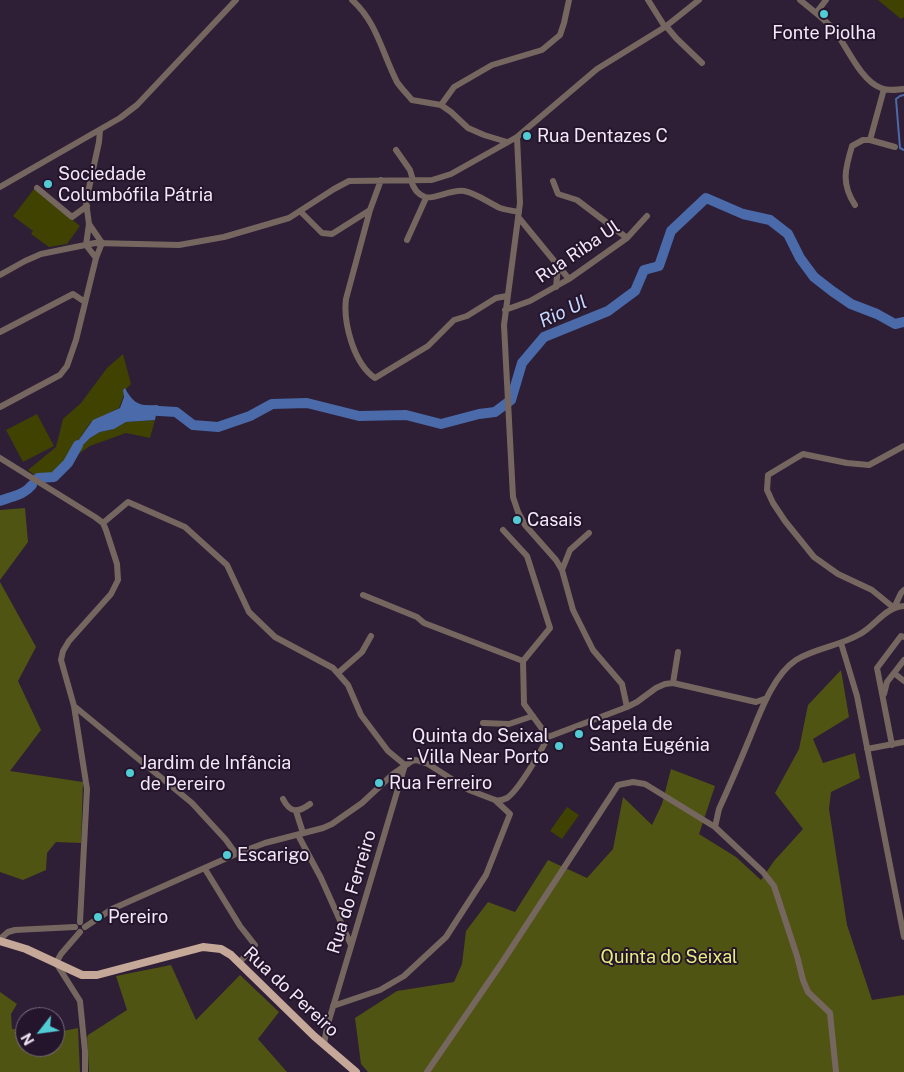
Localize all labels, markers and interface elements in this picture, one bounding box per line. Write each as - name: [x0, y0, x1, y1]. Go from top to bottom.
- marker: Fonte Piolha: [818, 8, 830, 20]
- place label: Fonte Piolha: [772, 22, 876, 44]
- place label: Rua Dentazes C: [537, 125, 668, 147]
- marker: Rua Dentazes C: [521, 130, 533, 142]
- place label: Sociedade Columbófila Pátria: [58, 163, 213, 205]
- marker: Sociedade Columbófila Pátria: [42, 178, 54, 190]
- street label: Rua Riba Ul: [532, 216, 624, 288]
- water label: Rio Ul: [535, 291, 591, 333]
- place label: Casais: [527, 509, 582, 531]
- marker: Casais: [511, 514, 523, 526]
- place label: Capela de Santa Eugénia: [589, 713, 710, 756]
- place label: Quinta do Seixal - Villa Near Porto: [406, 725, 549, 768]
- marker: Capela de Santa Eugénia: [573, 728, 585, 740]
- marker: Quinta do Seixal - Villa Near Porto: [553, 740, 565, 752]
- place label: Jardim de Infância de Pereiro: [140, 752, 291, 794]
- marker: Jardim de Infância de Pereiro: [124, 767, 136, 779]
- place label: Rua Ferreiro: [389, 772, 492, 794]
- marker: Rua Ferreiro: [373, 777, 385, 789]
- street label: Rua do Ferreiro: [323, 827, 381, 957]
- place label: Escarigo: [237, 844, 309, 866]
- marker: Escarigo: [221, 849, 233, 861]
- place label: Pereiro: [108, 906, 168, 928]
- marker: Pereiro: [92, 911, 104, 923]
- street label: Rua do Pereiro: [239, 942, 343, 1042]
- park label: Quinta do Seixal: [600, 946, 738, 968]
- north arrow: [15, 1007, 65, 1057]
- text: N: [18, 1030, 38, 1048]

